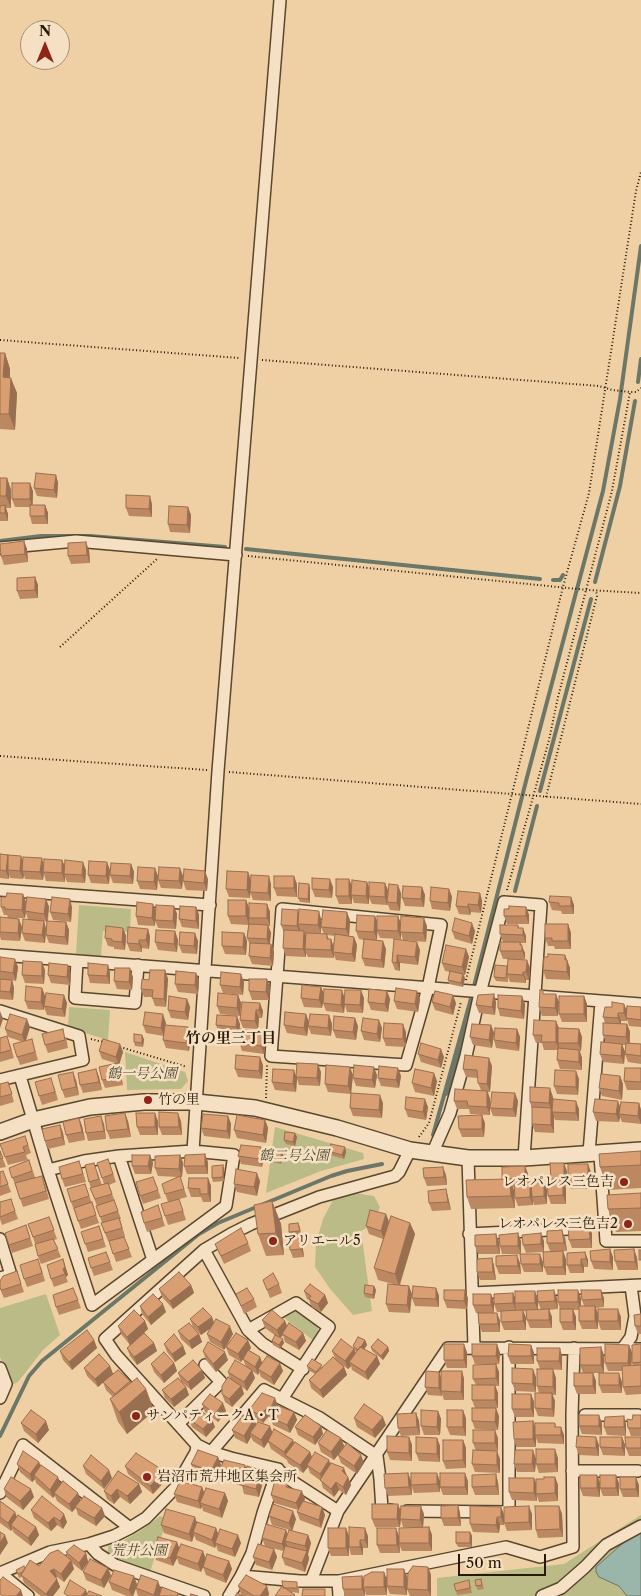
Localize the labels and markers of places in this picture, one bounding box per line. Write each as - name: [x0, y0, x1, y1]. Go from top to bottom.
- place label: 竹の里: [158, 1092, 200, 1108]
- marker: 竹の里: [142, 1094, 154, 1106]
- place label: レオパレス三色吉: [502, 1174, 614, 1190]
- marker: レオパレス三色吉: [618, 1176, 630, 1188]
- place label: レオパレス三色吉2: [498, 1216, 618, 1232]
- marker: レオパレス三色吉2: [622, 1218, 634, 1230]
- place label: アリエール5: [283, 1233, 361, 1249]
- marker: アリエール5: [267, 1235, 279, 1247]
- place label: サンパティークA・T: [146, 1408, 279, 1424]
- marker: サンパティークA・T: [130, 1410, 142, 1422]
- place label: 岩沼市荒井地区集会所: [157, 1469, 297, 1485]
- marker: 岩沼市荒井地区集会所: [141, 1471, 153, 1483]

